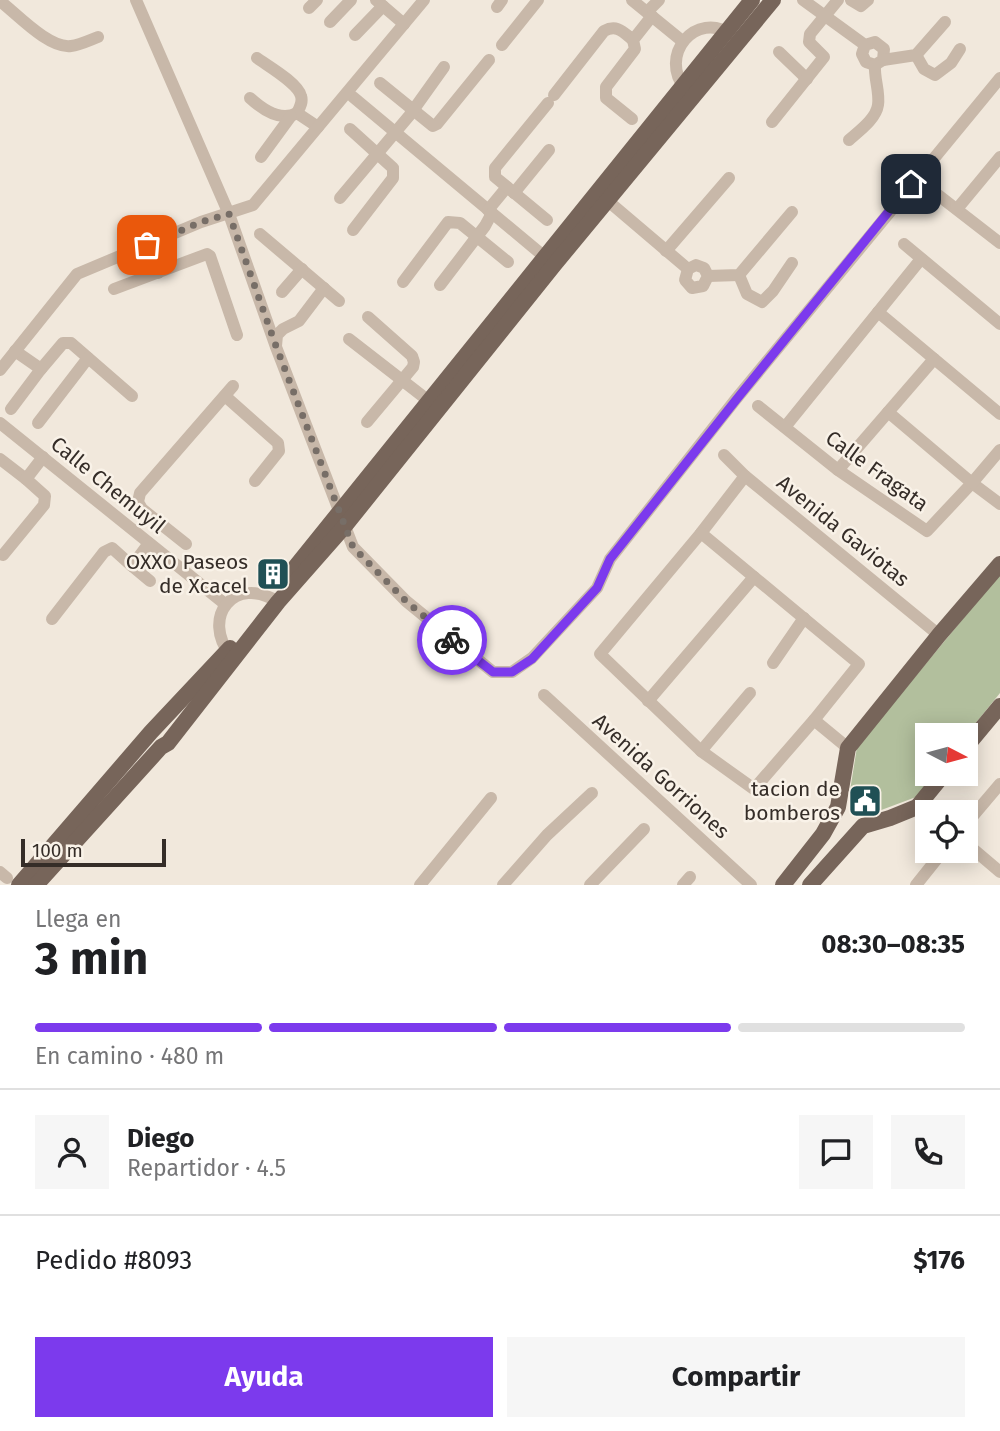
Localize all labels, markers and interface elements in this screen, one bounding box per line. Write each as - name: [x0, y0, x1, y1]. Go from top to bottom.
- pin: [881, 154, 941, 214]
- icon: home: [892, 165, 930, 203]
- pin: [117, 215, 177, 275]
- icon: bag: [128, 226, 166, 264]
- street label: Calle Fragata: [820, 425, 934, 517]
- street label: Calle Chemuyil: [45, 431, 171, 539]
- street label: Avenida Gaviotas: [772, 470, 915, 592]
- place label: OXXO Paseos de Xcacel: [126, 549, 248, 599]
- building icon: OXXO Paseos de Xcacel: [254, 555, 292, 593]
- courier: [417, 605, 487, 675]
- icon: bike: [433, 621, 471, 659]
- street label: Avenida Gorriones: [587, 708, 735, 844]
- north arrow: [915, 723, 978, 786]
- map controls: [915, 723, 978, 863]
- place label: tacion de bomberos: [744, 776, 840, 826]
- public building icon: tacion de bomberos: [846, 782, 884, 820]
- button: locate: [915, 800, 978, 863]
- scale bar: [21, 836, 166, 868]
- text: 100 m: [32, 839, 83, 862]
- text: Llega en: [35, 905, 121, 933]
- text: 08:30–08:35: [821, 929, 965, 960]
- text: 3 min: [35, 931, 148, 986]
- text: En camino · 480 m: [35, 1042, 224, 1070]
- button: person: [35, 1115, 109, 1189]
- button: chat: [799, 1115, 873, 1189]
- button: phone: [891, 1115, 965, 1189]
- text: Diego: [127, 1123, 195, 1154]
- text: Repartidor · 4.5: [127, 1154, 286, 1182]
- text: Pedido #8093: [35, 1245, 192, 1276]
- text: $176: [913, 1245, 965, 1276]
- button: Ayuda: [35, 1337, 493, 1417]
- button: Compartir: [507, 1337, 965, 1417]

